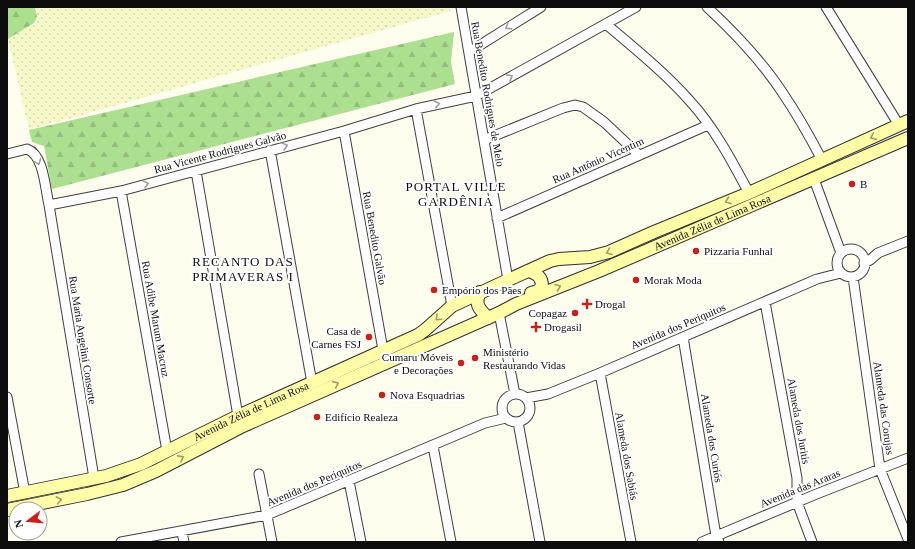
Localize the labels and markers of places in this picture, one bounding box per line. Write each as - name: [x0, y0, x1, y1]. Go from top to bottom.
- place label: B: [860, 178, 867, 190]
- marker: B: [847, 179, 857, 189]
- place label: Pizzaria Funhal: [704, 245, 773, 257]
- marker: Pizzaria Funhal: [691, 246, 701, 256]
- place label: Morak Moda: [644, 274, 702, 286]
- marker: Morak Moda: [631, 275, 641, 285]
- place label: Empório dos Pães: [442, 284, 521, 296]
- marker: Empório dos Pães: [429, 285, 439, 295]
- place label: Drogal: [595, 298, 626, 310]
- marker: Drogal: [582, 299, 592, 309]
- place label: Copagaz: [529, 307, 567, 319]
- marker: Copagaz: [570, 308, 580, 318]
- place label: Drogasil: [544, 321, 582, 333]
- marker: Drogasil: [531, 322, 541, 332]
- place label: Casa de Carnes FSJ: [311, 325, 362, 350]
- marker: Casa de Carnes FSJ: [364, 332, 374, 342]
- place label: Ministério Restaurando Vidas: [483, 346, 566, 371]
- place label: Cumaru Móveis e Decorações: [382, 351, 453, 376]
- marker: Ministério Restaurando Vidas: [470, 353, 480, 363]
- marker: Cumaru Móveis e Decorações: [456, 358, 466, 368]
- place label: Nova Esquadrias: [390, 389, 465, 401]
- marker: Nova Esquadrias: [377, 390, 387, 400]
- place label: Edifício Realeza: [325, 411, 398, 423]
- marker: Edifício Realeza: [312, 412, 322, 422]

